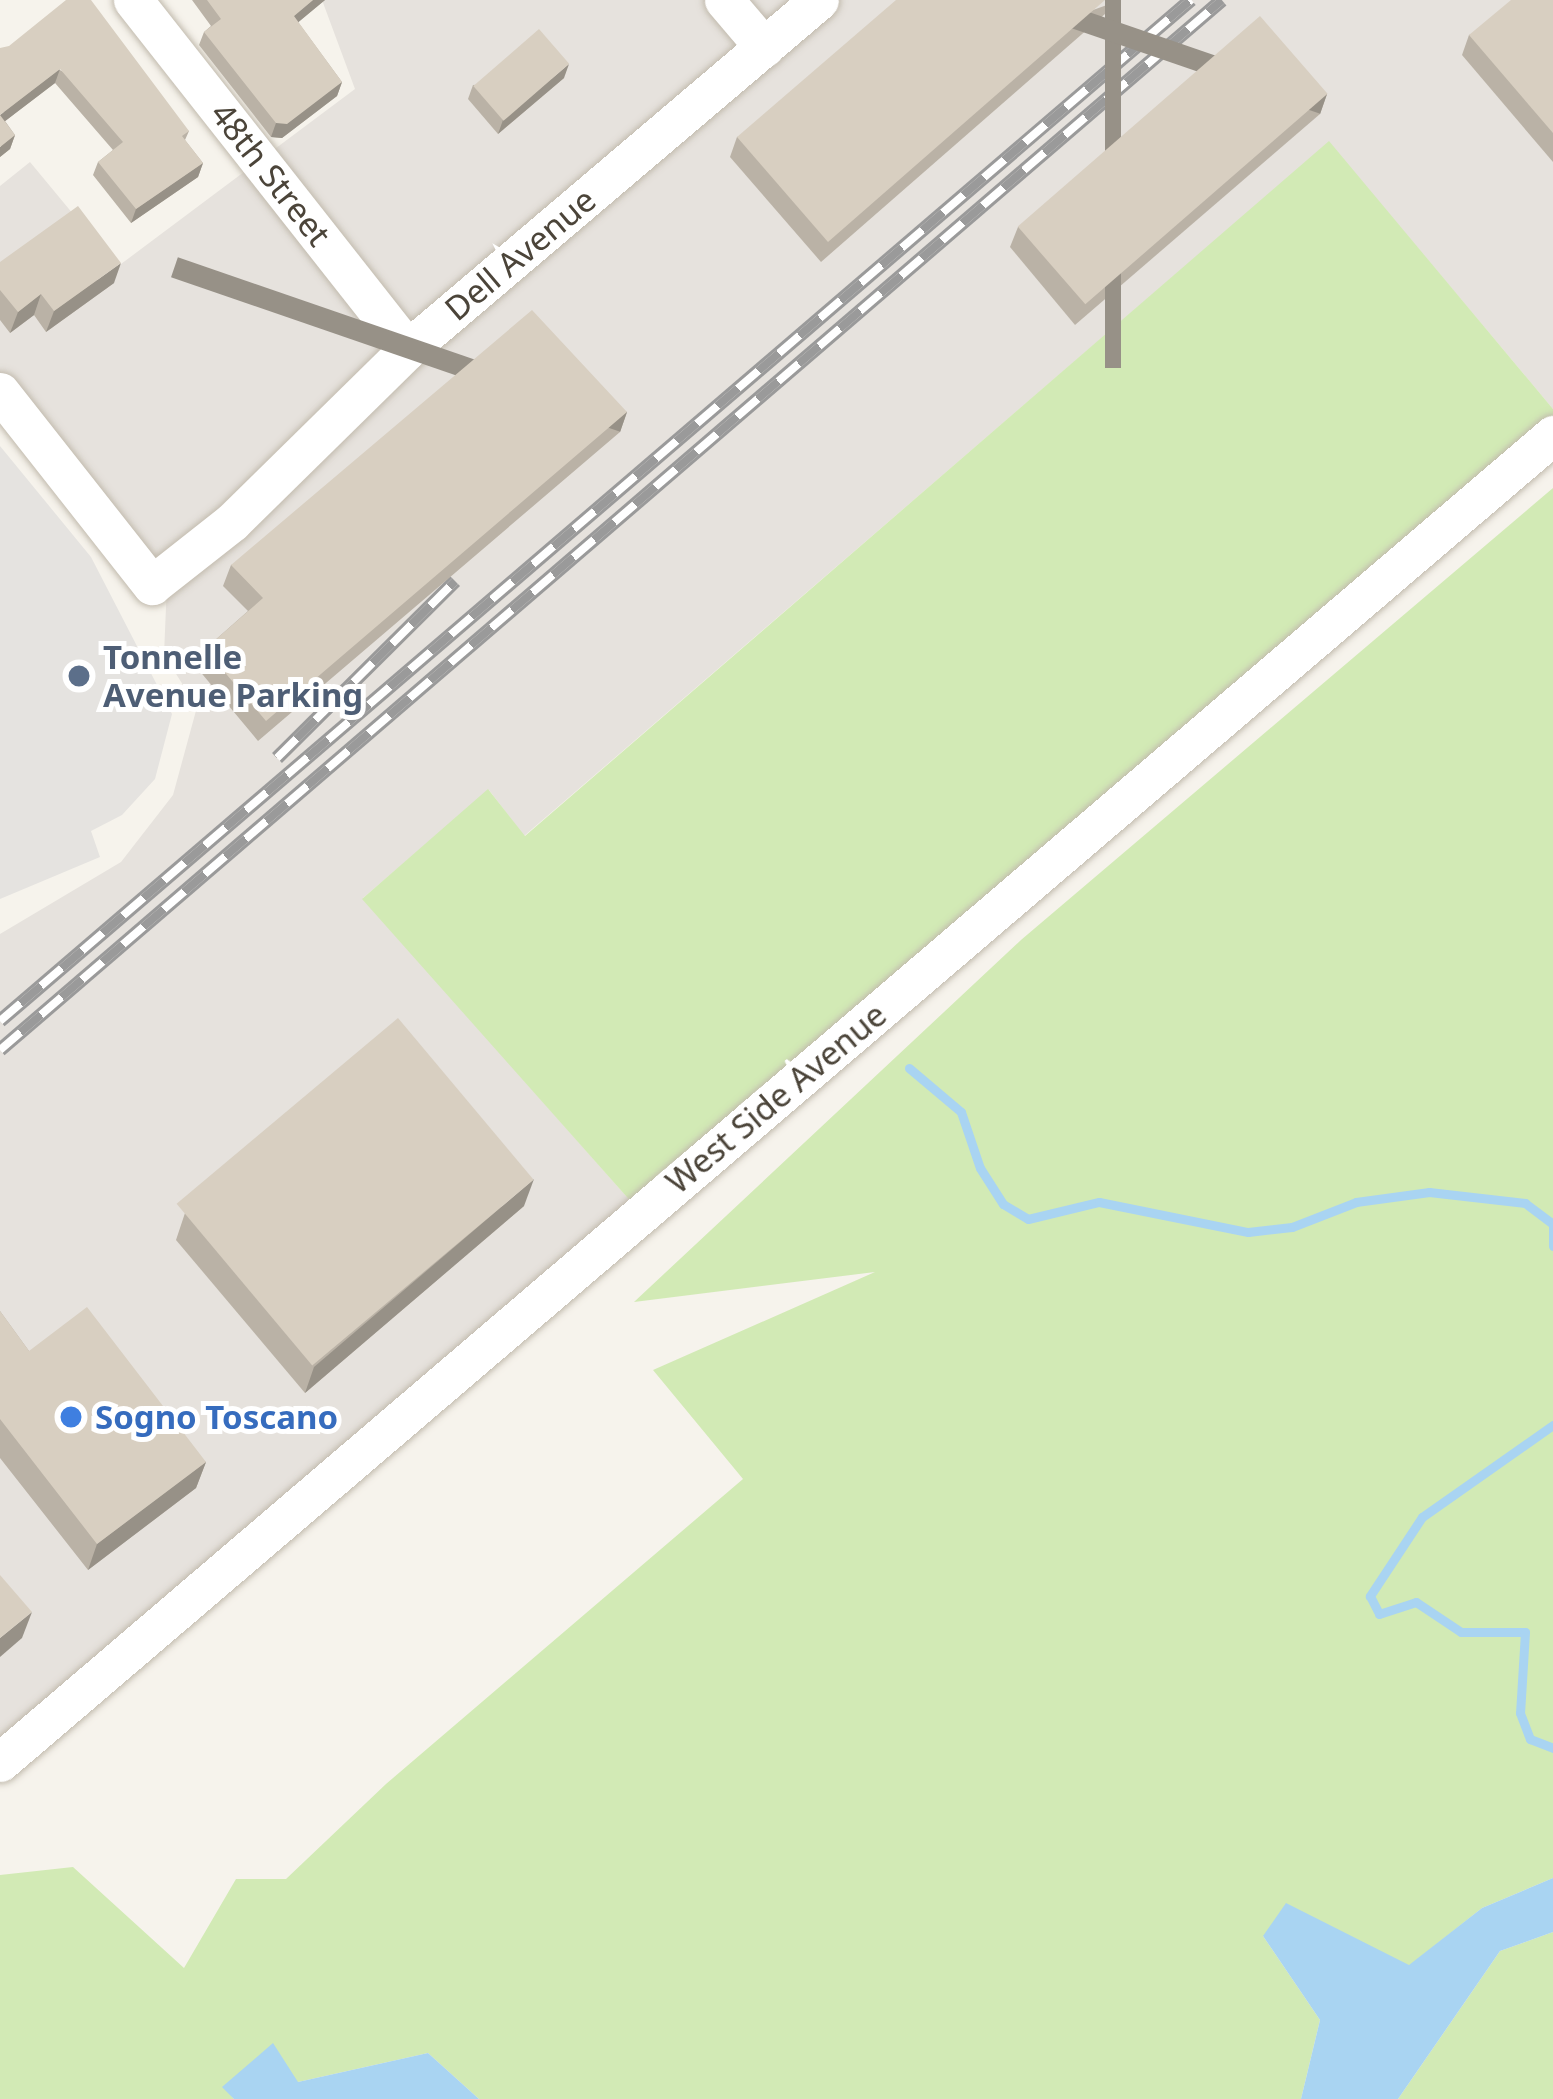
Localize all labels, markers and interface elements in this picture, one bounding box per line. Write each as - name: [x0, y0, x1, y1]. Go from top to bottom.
- street label: 48th Street: [203, 95, 339, 253]
- street label: Dell Avenue: [437, 180, 603, 328]
- place label: Tonnelle Avenue Parking: [103, 637, 363, 715]
- marker: Tonnelle Avenue Parking: [66, 663, 92, 689]
- street label: West Side Avenue: [658, 994, 894, 1202]
- place label: Sogno Toscano: [95, 1397, 338, 1437]
- marker: Sogno Toscano: [58, 1404, 84, 1430]

